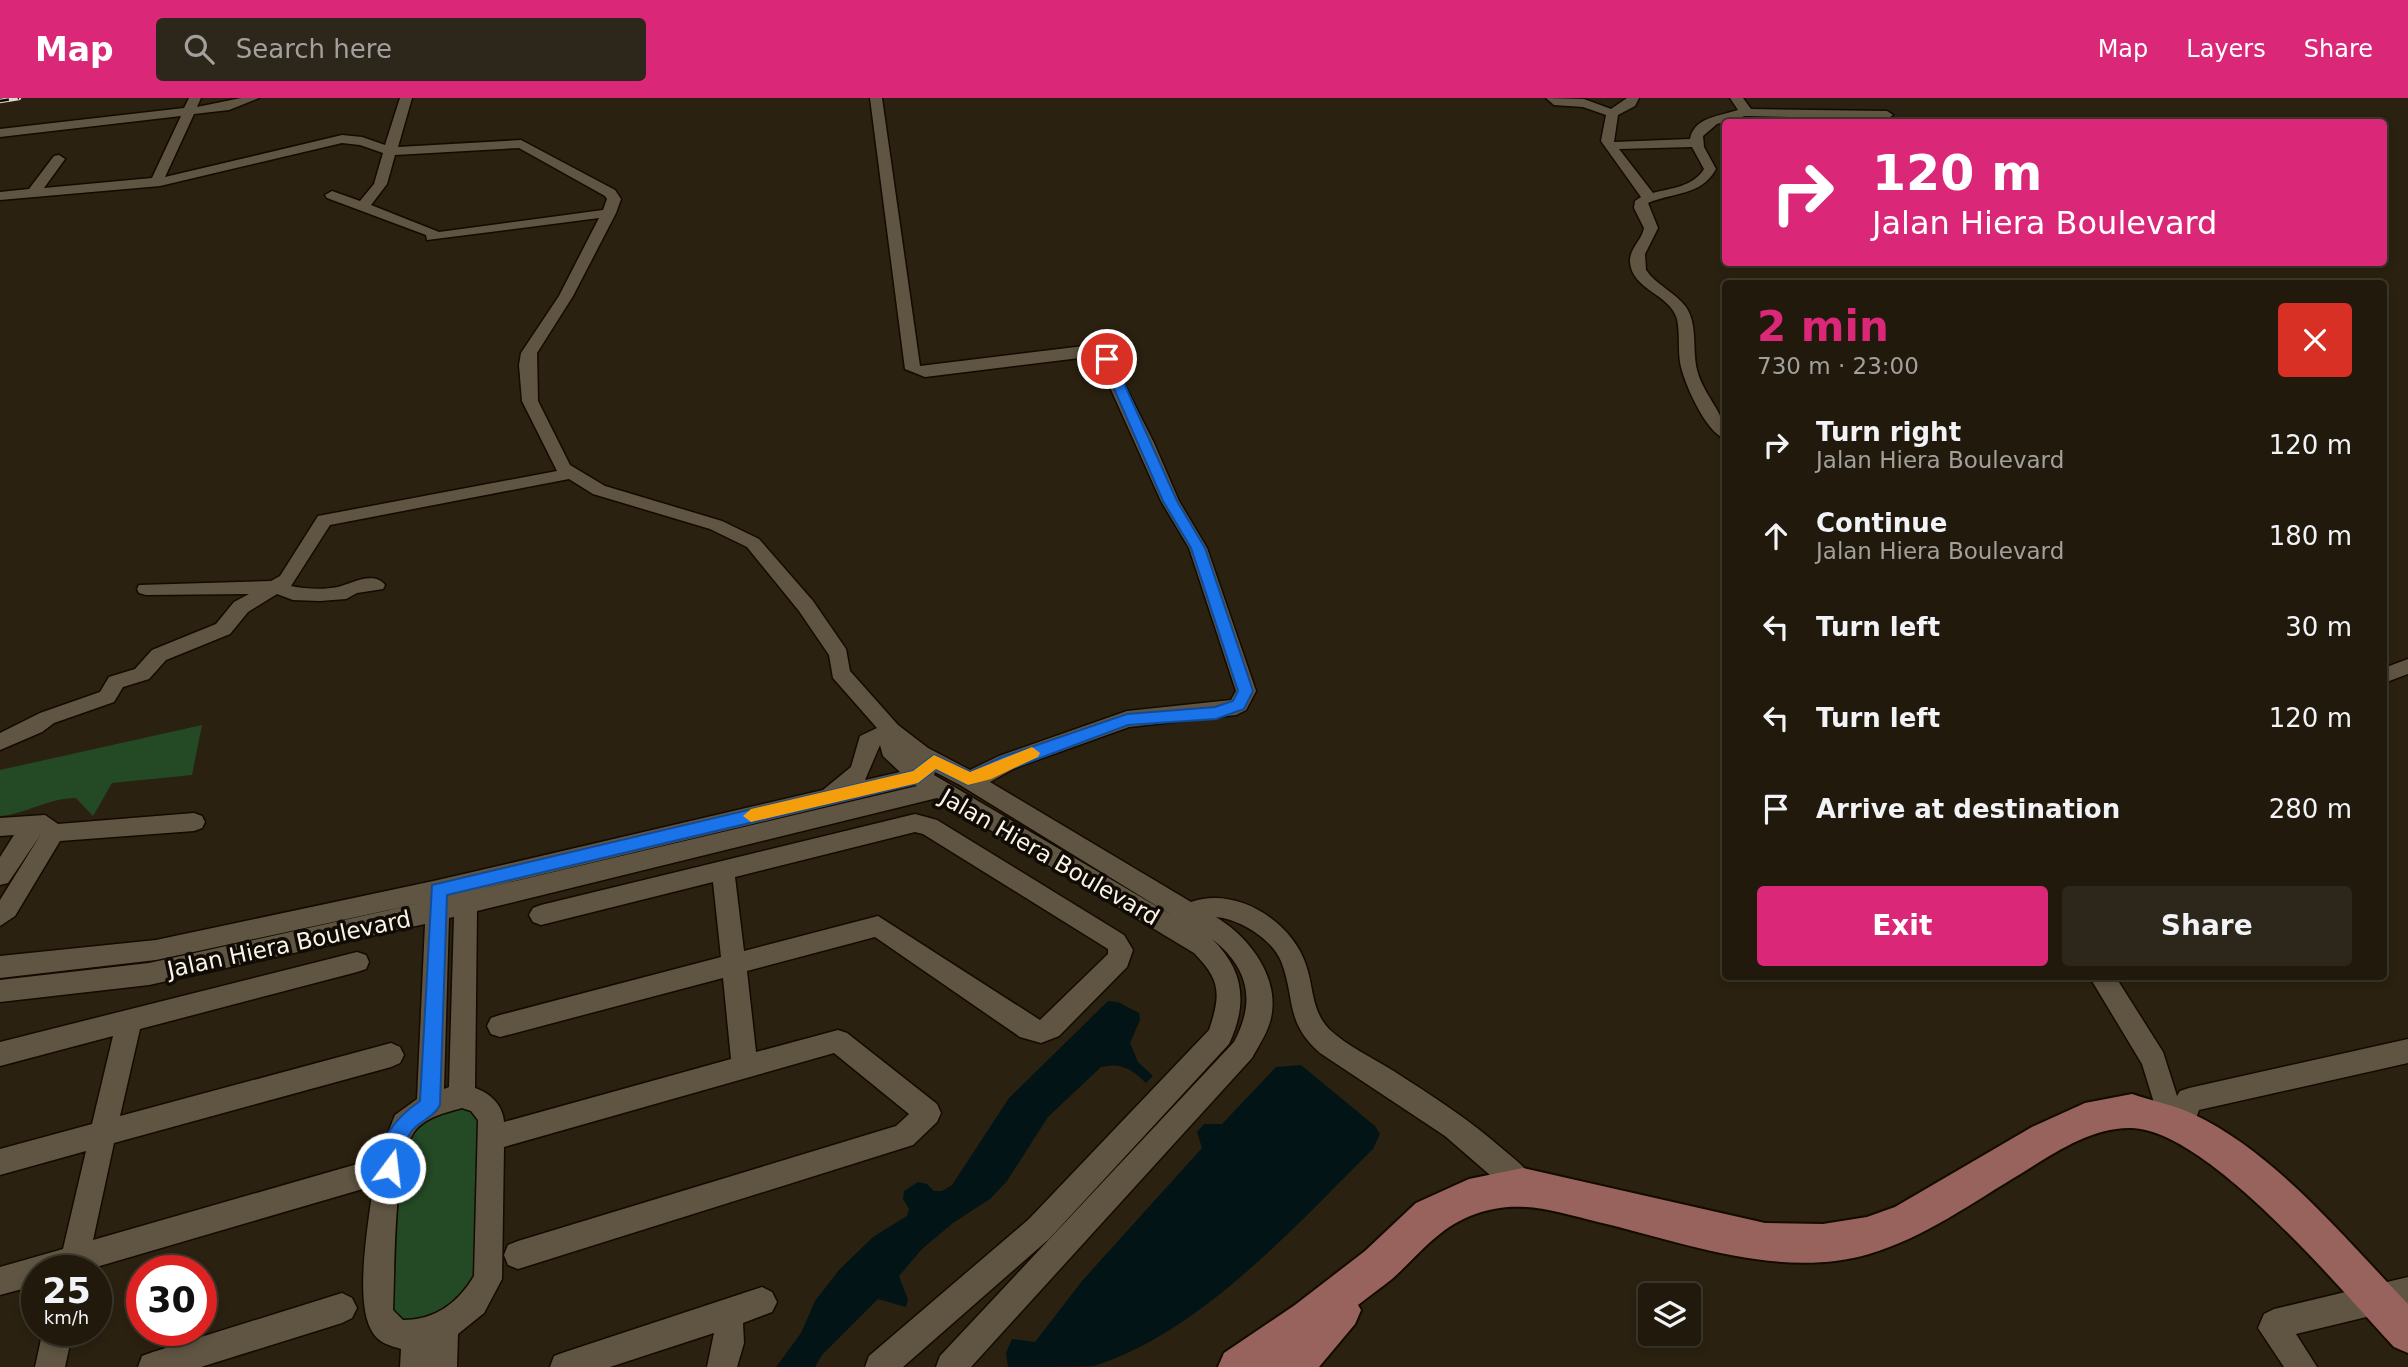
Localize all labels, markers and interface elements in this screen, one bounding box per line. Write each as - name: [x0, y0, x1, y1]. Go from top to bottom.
- search box: [156, 18, 646, 81]
- text: Map: [35, 30, 114, 69]
- icon: search: [180, 30, 218, 68]
- text: Search here: [236, 34, 392, 64]
- text: Map: [2098, 35, 2148, 63]
- text: Layers: [2186, 35, 2266, 63]
- text: Share: [2304, 35, 2373, 63]
- text: 120 m: [1872, 145, 2042, 202]
- icon: right: [1757, 147, 1848, 238]
- text: Jalan Hiera Boulevard: [1872, 204, 2217, 242]
- text: 2 min: [1757, 302, 1889, 351]
- button: close: [2278, 303, 2352, 377]
- pin: [1077, 329, 1137, 389]
- icon: arrive: [1088, 340, 1126, 378]
- text: 730 m · 23:00: [1757, 353, 1919, 379]
- text: Turn right: [1816, 417, 1961, 447]
- icon: right: [1757, 426, 1795, 464]
- text: 120 m: [2269, 430, 2352, 460]
- text: Jalan Hiera Boulevard: [1816, 447, 2064, 473]
- text: Continue: [1816, 508, 1947, 538]
- icon: ahead: [1757, 517, 1795, 555]
- text: 180 m: [2269, 521, 2352, 551]
- text: Jalan Hiera Boulevard: [1816, 538, 2064, 564]
- icon: left: [1757, 608, 1795, 646]
- text: Turn left: [1816, 612, 1940, 642]
- text: 30 m: [2285, 612, 2352, 642]
- icon: left: [1757, 699, 1795, 737]
- text: Turn left: [1816, 703, 1940, 733]
- text: 120 m: [2269, 703, 2352, 733]
- street label: Jalan Hiera Boulevard: [934, 783, 1164, 930]
- icon: arrive: [1757, 790, 1795, 828]
- text: Arrive at destination: [1816, 794, 2120, 824]
- text: 280 m: [2269, 794, 2352, 824]
- button: Exit: [1757, 886, 2048, 966]
- button: Share: [2062, 886, 2352, 966]
- street label: Jalan Hiera Boulevard: [163, 905, 413, 983]
- position arrow: [353, 1131, 427, 1205]
- speed limit sign: 30: [126, 1255, 217, 1346]
- text: 25: [42, 1271, 91, 1311]
- map controls: [1638, 1283, 1701, 1346]
- button: layers: [1638, 1283, 1701, 1346]
- text: km/h: [44, 1307, 89, 1328]

